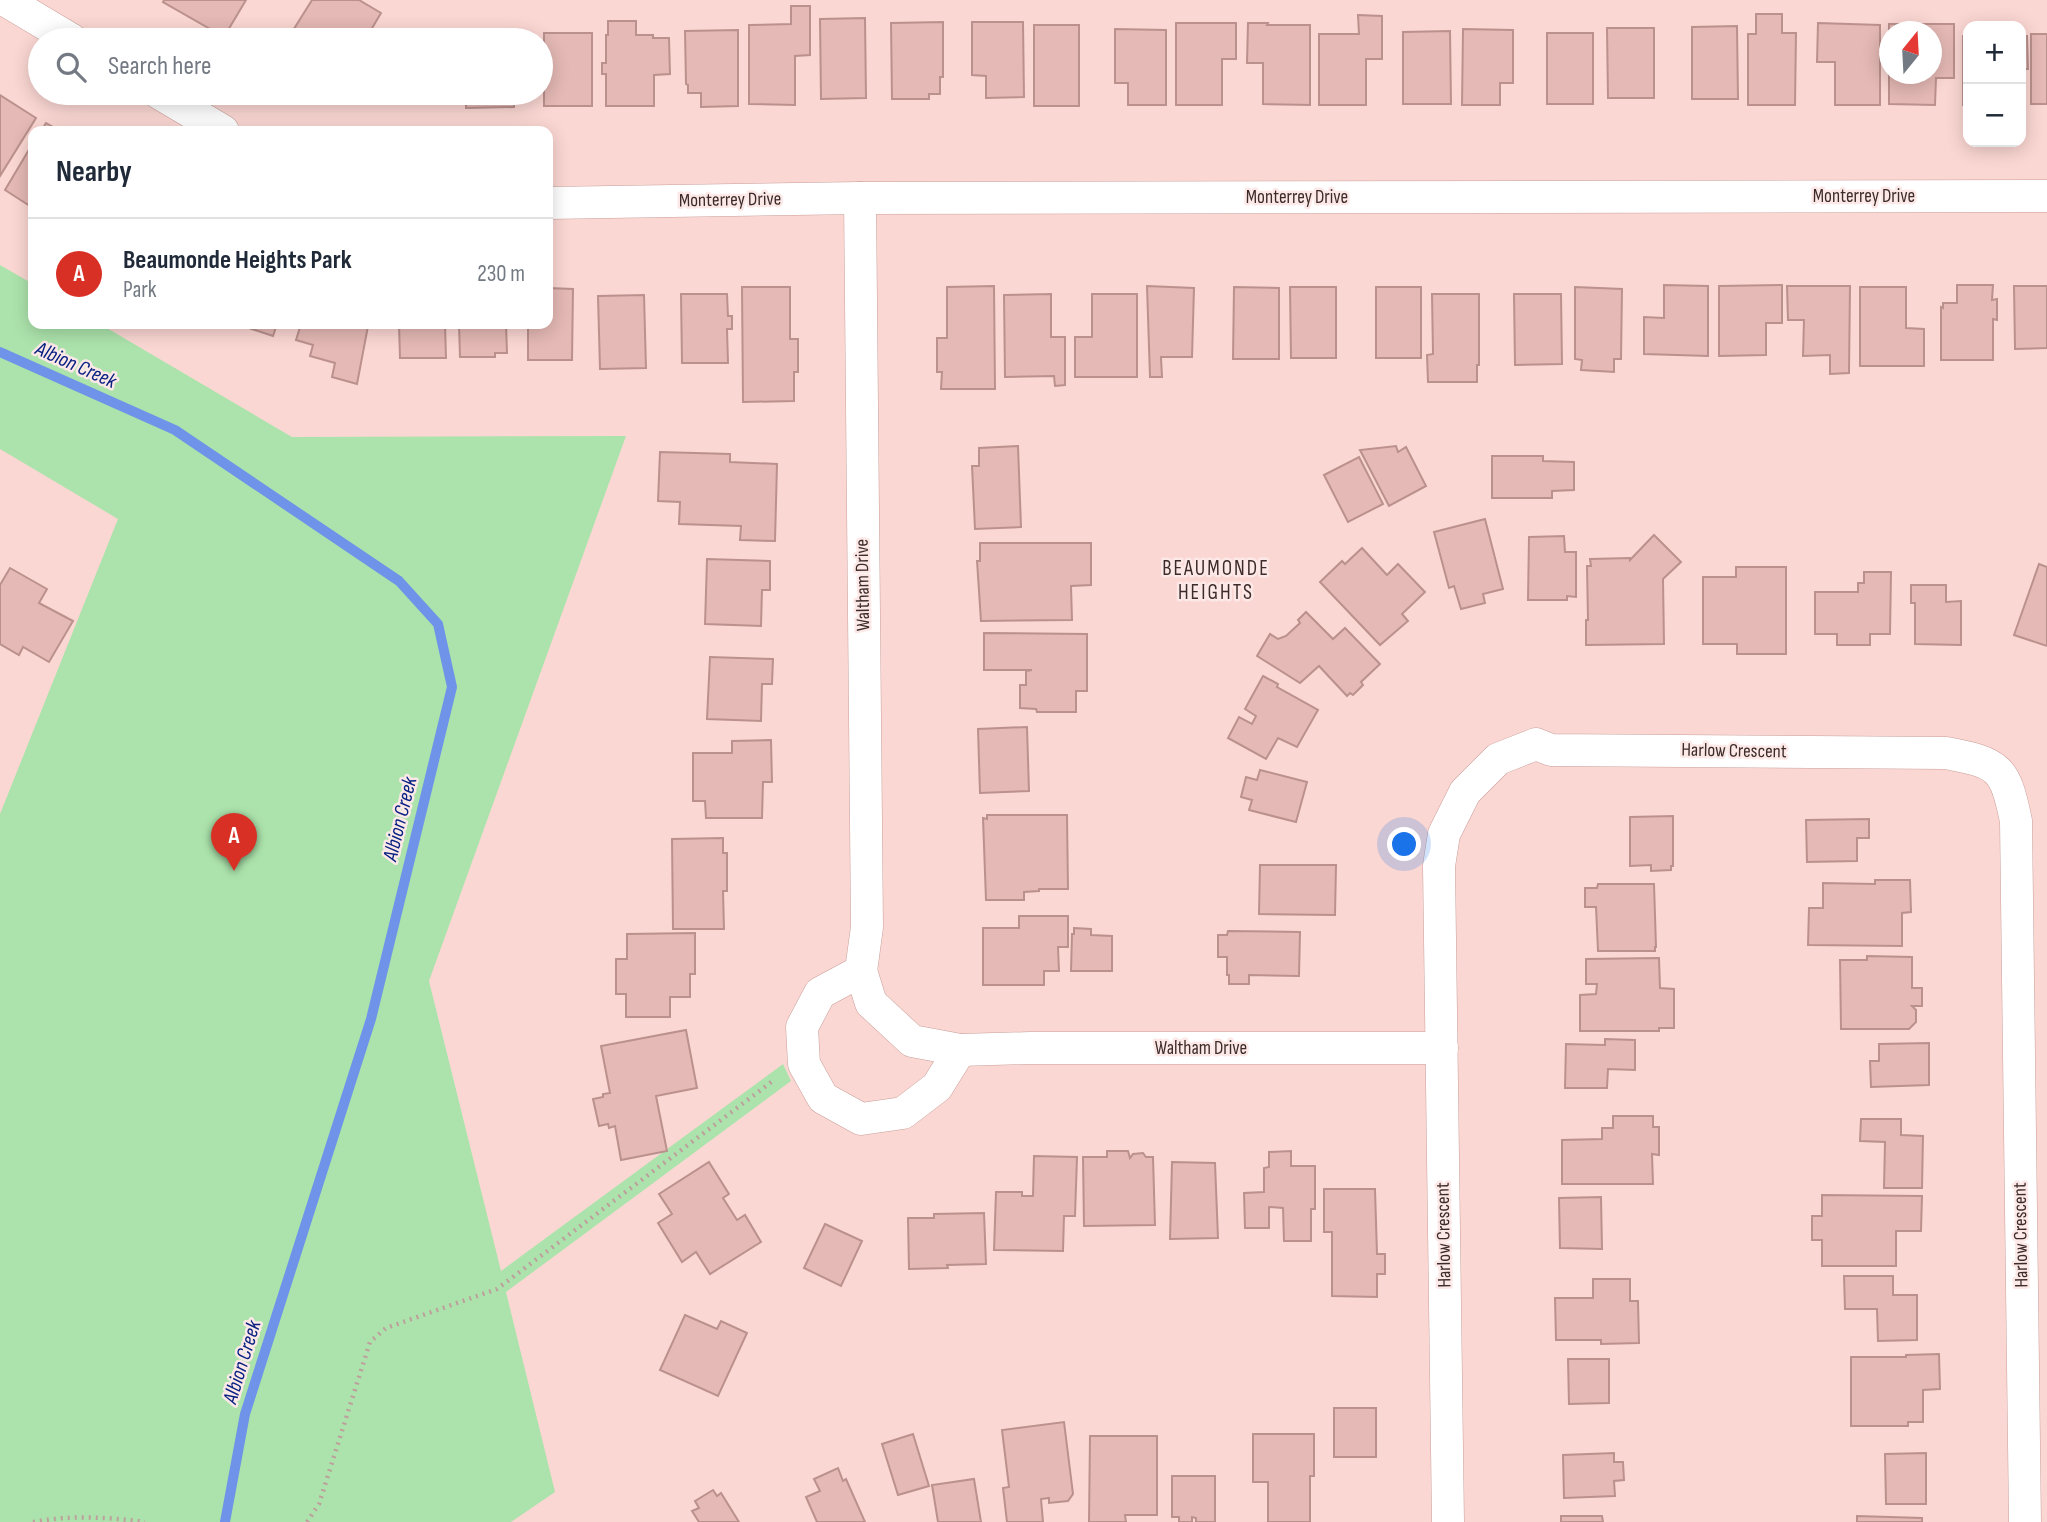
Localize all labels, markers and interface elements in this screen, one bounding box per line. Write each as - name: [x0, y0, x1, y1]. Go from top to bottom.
- north arrow: [1879, 21, 1942, 84]
- map controls: [1963, 21, 2026, 147]
- button: +: [1963, 21, 2026, 84]
- search box: [28, 28, 553, 105]
- icon: search: [52, 48, 90, 86]
- text: Search here: [108, 51, 211, 82]
- button: −: [1963, 84, 2026, 147]
- text: Nearby: [56, 154, 132, 190]
- street label: Monterrey Drive: [1813, 185, 1915, 208]
- street label: Monterrey Drive: [1246, 186, 1348, 209]
- street label: Monterrey Drive: [679, 188, 781, 212]
- text: Beaumonde Heights Park: [123, 245, 352, 276]
- text: A: [74, 260, 84, 288]
- text: 230 m: [477, 260, 525, 288]
- text: Park: [123, 276, 157, 304]
- water label: Albion Creek: [31, 336, 121, 394]
- street label: Waltham Drive: [851, 539, 875, 631]
- district label: BEAUMONDE HEIGHTS: [1162, 556, 1270, 605]
- street label: Harlow Crescent: [1681, 739, 1787, 763]
- water label: Albion Creek: [377, 773, 423, 865]
- pin: A: [211, 813, 257, 871]
- your location: [1387, 827, 1421, 861]
- street label: Waltham Drive: [1155, 1037, 1247, 1060]
- street label: Harlow Crescent: [1432, 1182, 1456, 1288]
- street label: Harlow Crescent: [2009, 1182, 2033, 1288]
- water label: Albion Creek: [217, 1316, 267, 1408]

